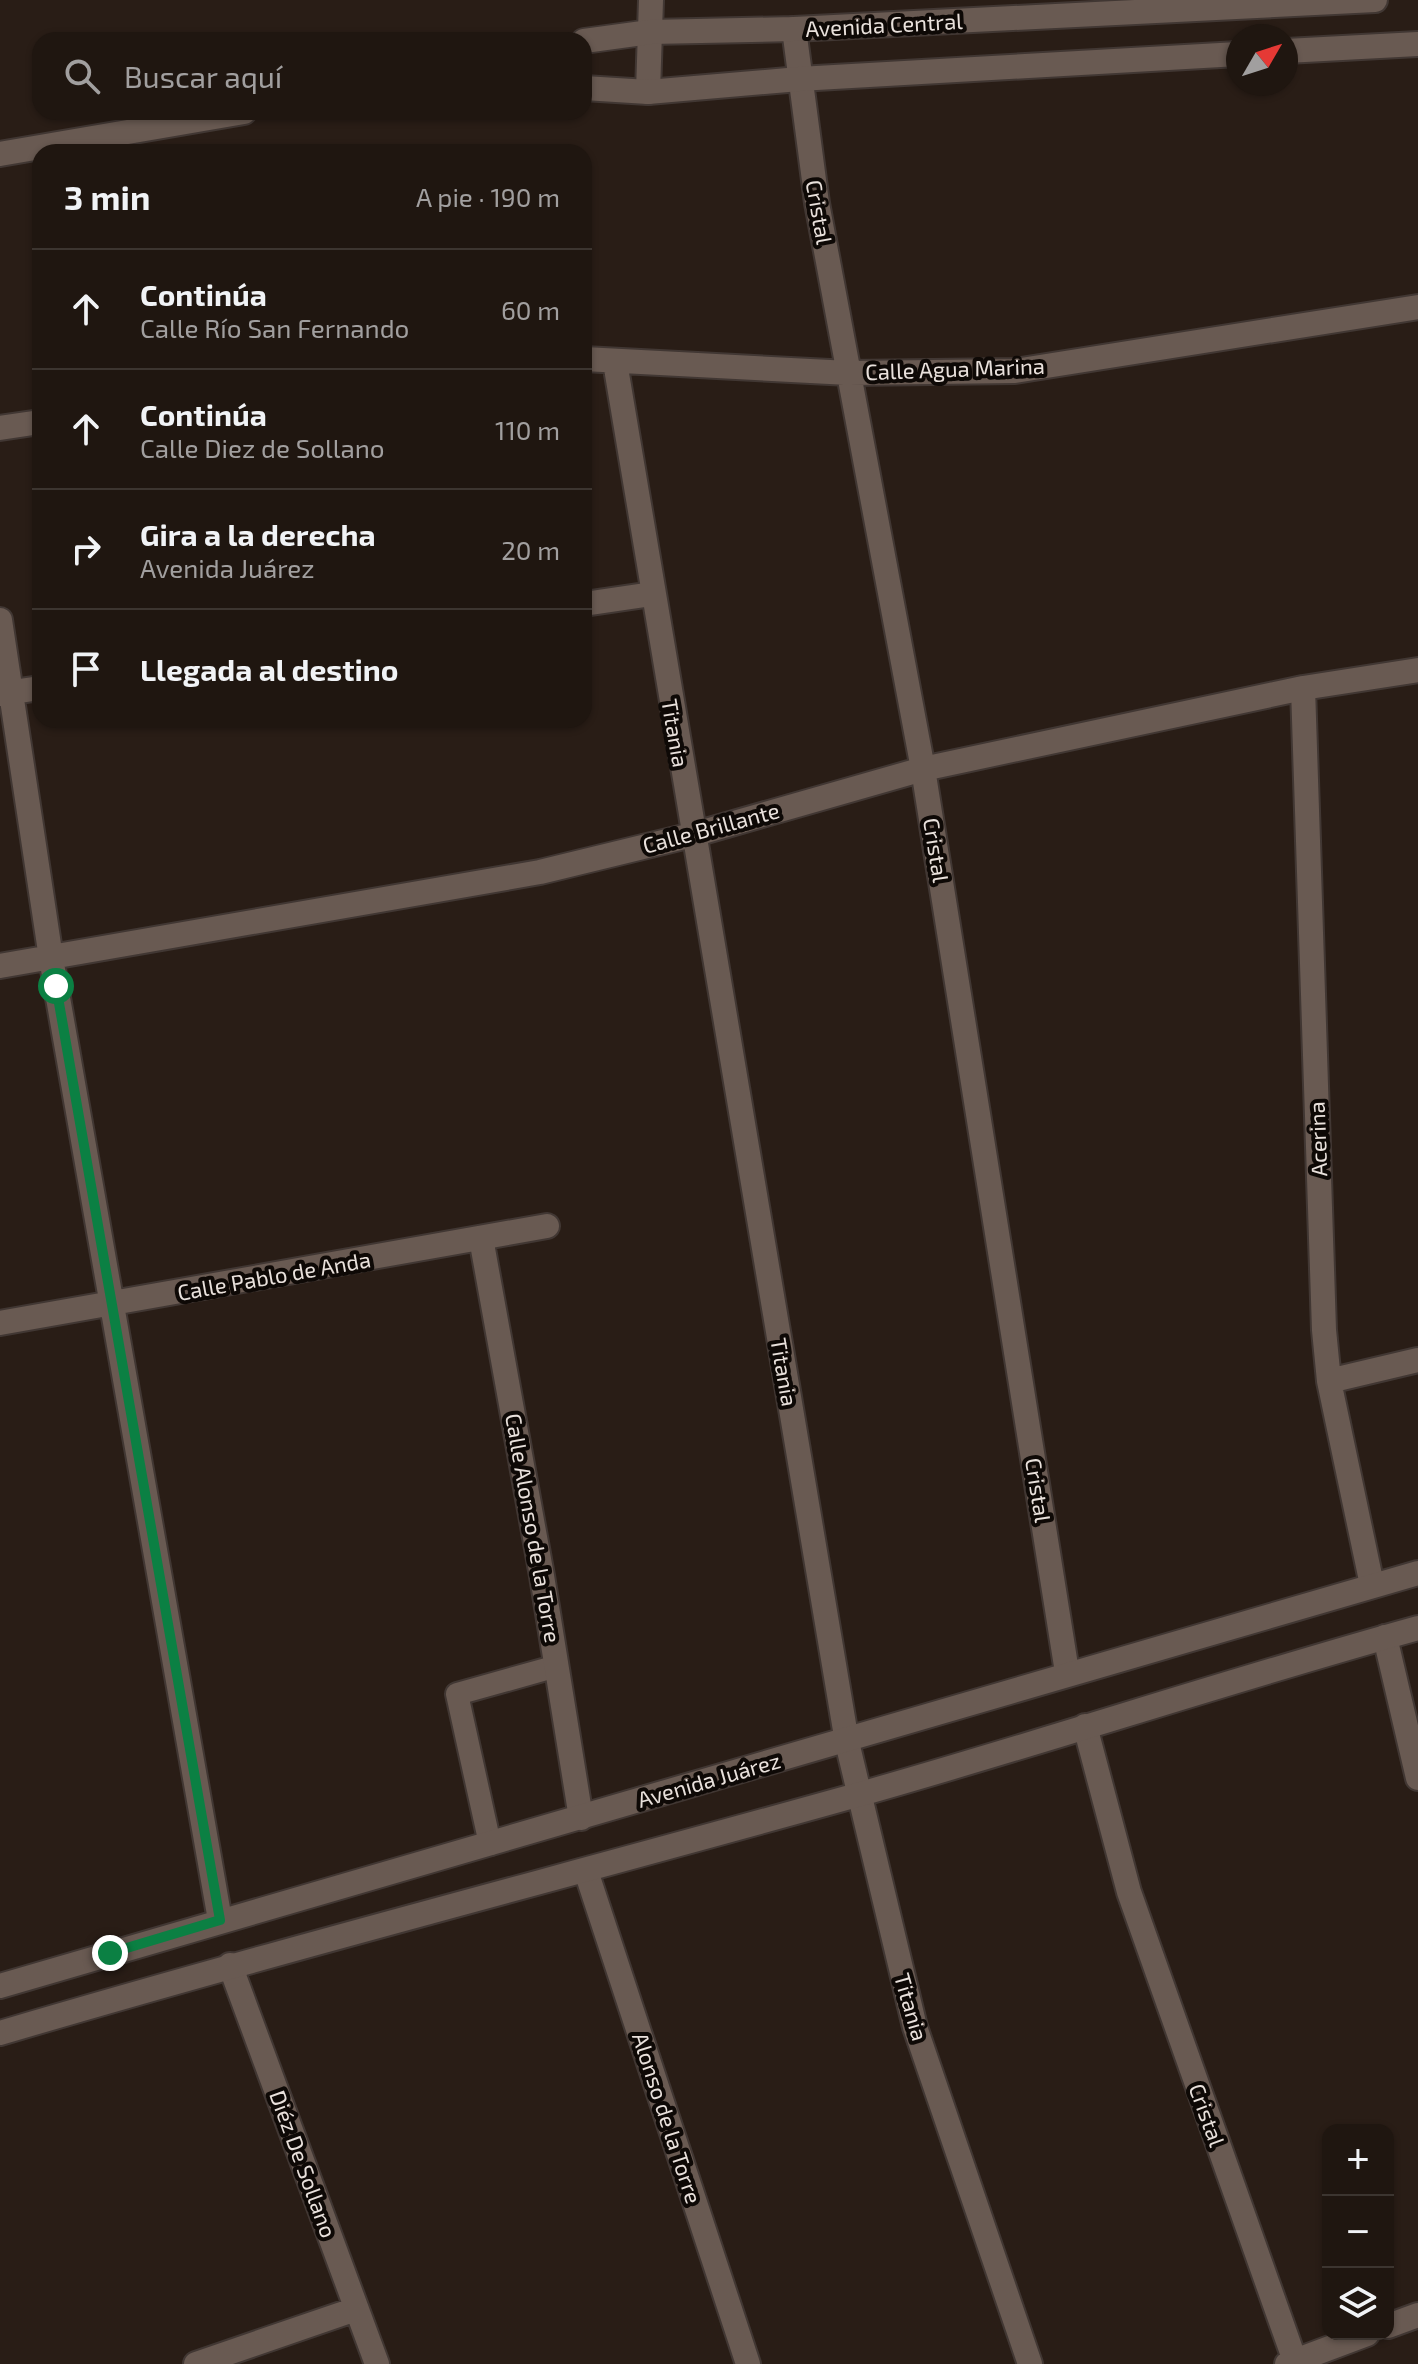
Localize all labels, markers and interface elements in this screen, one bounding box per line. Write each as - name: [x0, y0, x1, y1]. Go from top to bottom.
- street label: Avenida Central: [805, 7, 964, 41]
- north arrow: [1226, 24, 1298, 96]
- search box: [32, 32, 592, 120]
- icon: search: [60, 54, 104, 98]
- text: Buscar aquí: [124, 58, 282, 94]
- text: 3 min: [64, 176, 150, 217]
- street label: Cristal: [802, 178, 839, 247]
- text: A pie · 190 m: [416, 181, 560, 212]
- text: Continúa: [140, 276, 267, 312]
- icon: ahead: [64, 287, 108, 331]
- text: 60 m: [501, 294, 560, 325]
- text: Calle Río San Fernando: [140, 312, 409, 343]
- street label: Calle Agua Marina: [865, 352, 1045, 384]
- text: Continúa: [140, 396, 267, 432]
- icon: ahead: [64, 407, 108, 451]
- text: 110 m: [495, 414, 560, 445]
- text: Calle Diez de Sollano: [140, 432, 385, 463]
- text: Gira a la derecha: [140, 516, 376, 552]
- icon: right: [64, 527, 108, 571]
- text: 20 m: [501, 534, 560, 565]
- text: Avenida Juárez: [140, 552, 315, 583]
- icon: arrive: [64, 647, 108, 691]
- text: Llegada al destino: [140, 651, 399, 687]
- street label: Titania: [657, 697, 695, 769]
- street label: Calle Brillante: [640, 796, 782, 858]
- street label: Cristal: [919, 816, 955, 884]
- route start: [38, 968, 74, 1004]
- street label: Acerina: [1303, 1101, 1331, 1177]
- street label: Calle Pablo de Anda: [175, 1245, 373, 1305]
- street label: Titania: [766, 1336, 804, 1408]
- street label: Calle Alonso de la Torre: [501, 1411, 567, 1644]
- street label: Cristal: [1021, 1456, 1057, 1524]
- street label: Avenida Juárez: [634, 1746, 783, 1812]
- route end: [92, 1935, 128, 1971]
- street label: Titania: [890, 1970, 934, 2043]
- street label: Alonso de la Torre: [628, 2029, 708, 2207]
- street label: Cristal: [1185, 2080, 1231, 2150]
- street label: Diéz De Sollano: [265, 2087, 343, 2241]
- map controls: [1322, 2124, 1394, 2340]
- button: +: [1322, 2124, 1394, 2196]
- button: −: [1322, 2196, 1394, 2268]
- button: layers: [1322, 2268, 1394, 2340]

